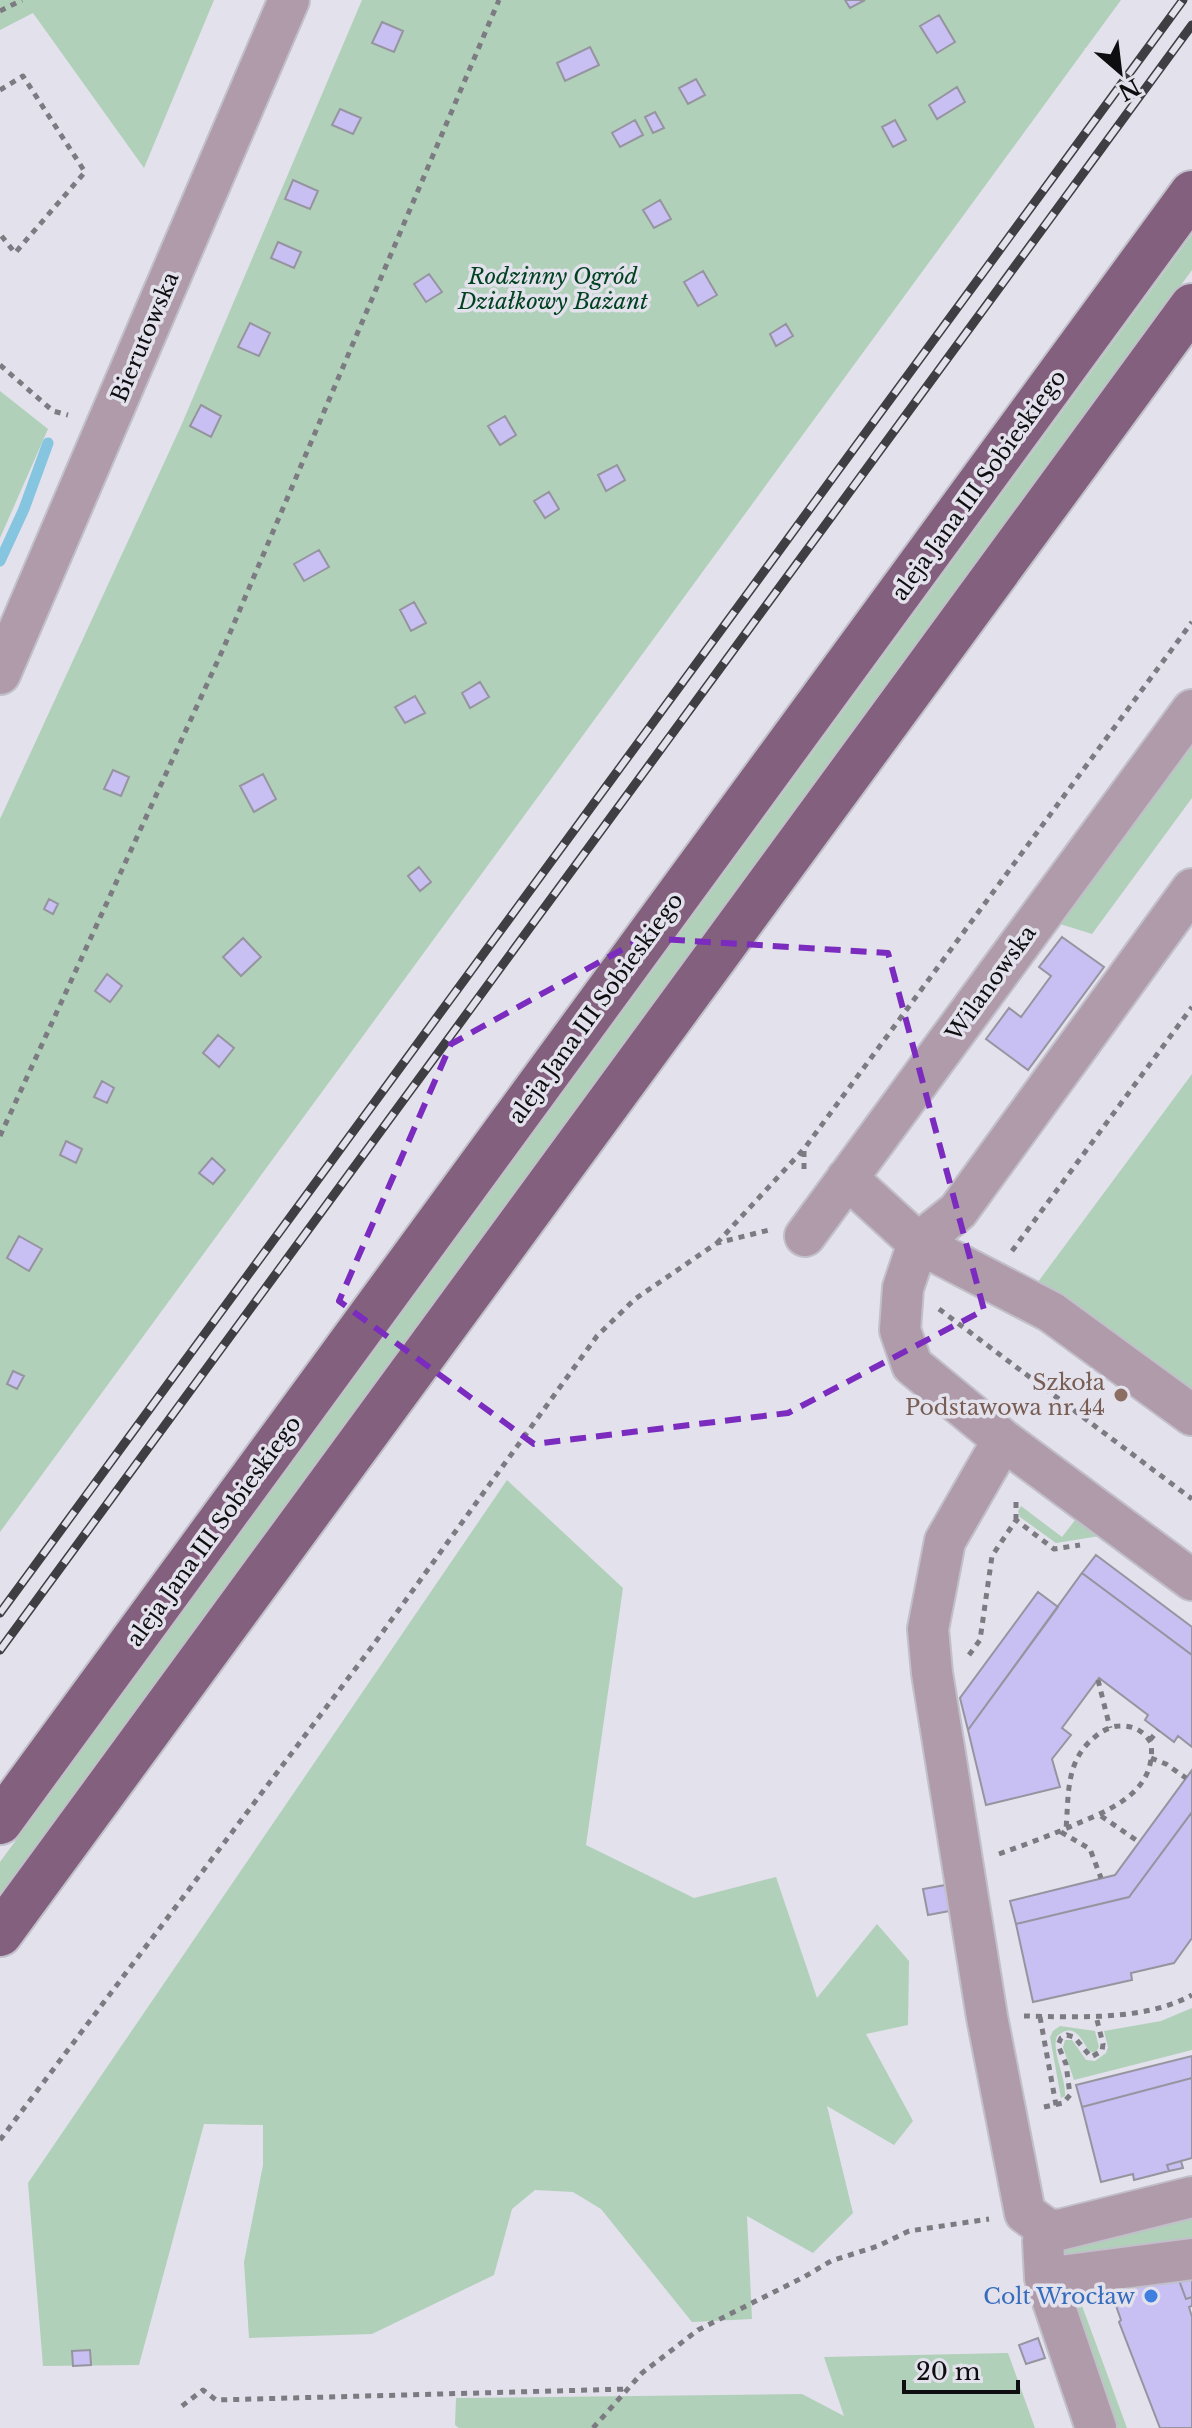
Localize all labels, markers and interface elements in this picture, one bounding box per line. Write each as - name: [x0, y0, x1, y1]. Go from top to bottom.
- north arrow: [1080, 32, 1160, 112]
- text: N: [1113, 72, 1145, 106]
- park label: Rodzinny Ogród Działkowy Bażant: [457, 263, 648, 315]
- street label: Bierutowska: [105, 267, 185, 406]
- street label: aleja Jana III Sobieskiego: [886, 364, 1072, 606]
- street label: aleja Jana III Sobieskiego: [503, 887, 689, 1129]
- street label: Wilanowska: [940, 919, 1042, 1047]
- place label: Szkoła Podstawowa nr 44: [905, 1369, 1106, 1421]
- marker: Szkoła Podstawowa nr 44: [1112, 1386, 1130, 1404]
- street label: aleja Jana III Sobieskiego: [121, 1410, 307, 1652]
- place label: Colt Wrocław: [983, 2283, 1135, 2310]
- marker: Colt Wrocław: [1142, 2287, 1160, 2305]
- scale bar: [904, 2344, 1018, 2394]
- text: 20 m: [916, 2357, 981, 2386]

